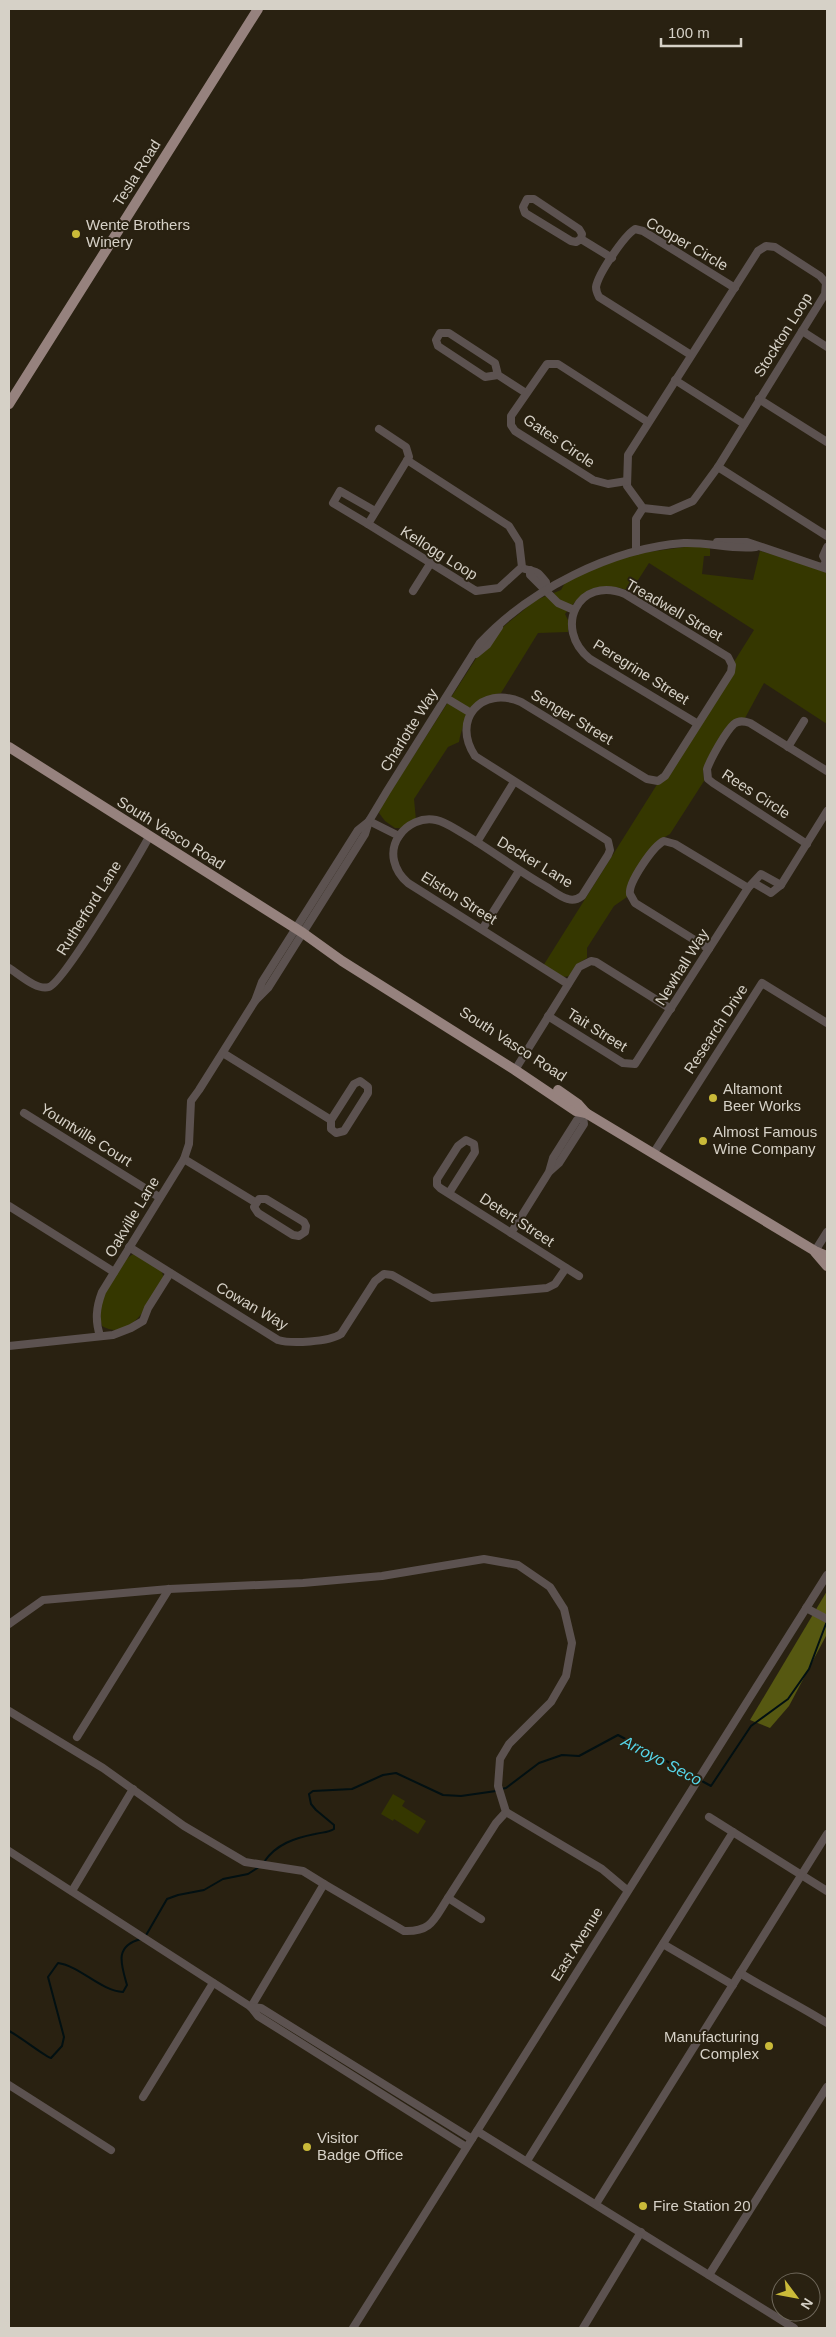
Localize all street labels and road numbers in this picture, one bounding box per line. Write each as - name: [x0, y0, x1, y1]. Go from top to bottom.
- street label: Tesla Road: [109, 136, 164, 209]
- street label: Cooper Circle: [643, 213, 731, 274]
- street label: Stockton Loop: [750, 290, 815, 380]
- street label: Gates Circle: [520, 410, 598, 471]
- street label: Kellogg Loop: [398, 522, 481, 583]
- street label: Treadwell Street: [623, 575, 726, 645]
- street label: Peregrine Street: [590, 635, 693, 708]
- street label: Charlotte Way: [376, 685, 441, 774]
- street label: Senger Street: [528, 685, 617, 748]
- street label: Rees Circle: [719, 765, 793, 822]
- street label: South Vasco Road: [114, 793, 228, 873]
- street label: Decker Lane: [494, 832, 576, 891]
- street label: Rutherford Lane: [53, 857, 125, 958]
- street label: Elston Street: [418, 868, 501, 928]
- street label: Newhall Way: [651, 925, 712, 1008]
- street label: Research Drive: [680, 981, 751, 1077]
- street label: South Vasco Road: [457, 1003, 570, 1084]
- street label: Tait Street: [564, 1004, 631, 1055]
- street label: Yountville Court: [37, 1100, 136, 1170]
- street label: Oakville Lane: [101, 1173, 162, 1260]
- street label: Detert Street: [477, 1189, 558, 1250]
- street label: Cowan Way: [213, 1278, 292, 1333]
- street label: East Avenue: [547, 1904, 606, 1984]

